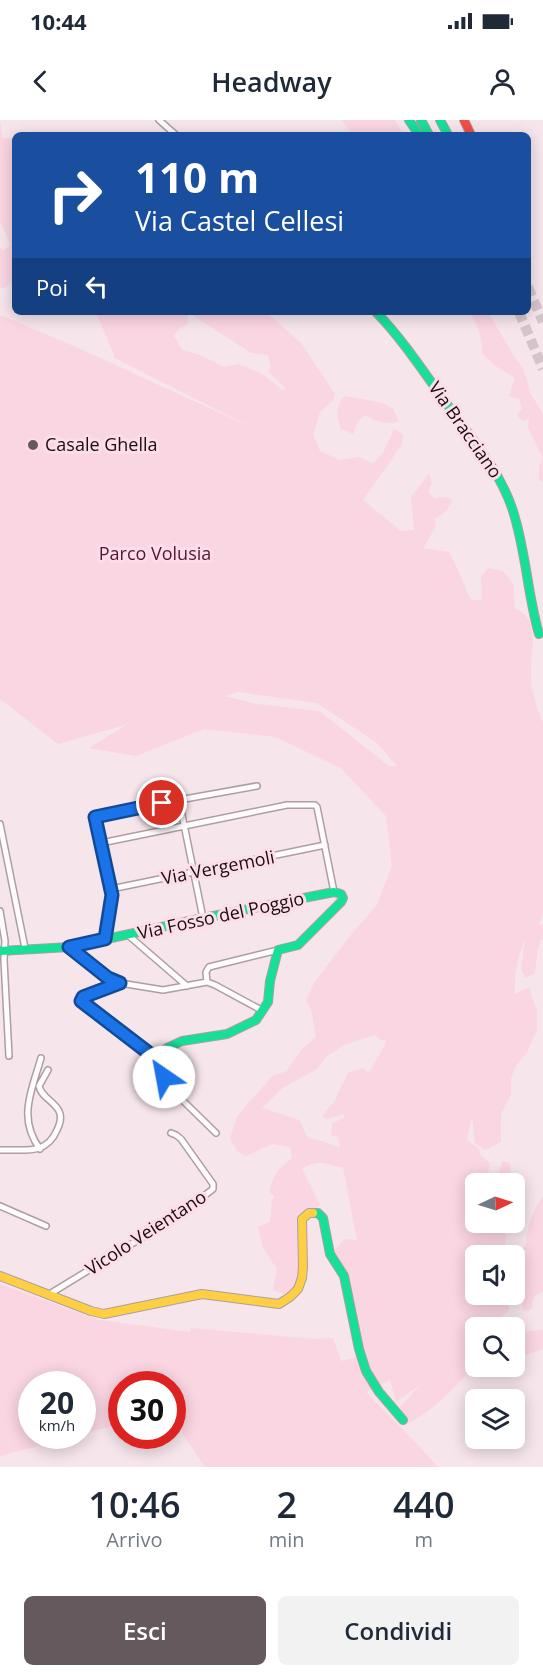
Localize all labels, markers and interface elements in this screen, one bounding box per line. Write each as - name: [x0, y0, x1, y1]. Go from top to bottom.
- text: 10:44: [30, 6, 87, 36]
- text: Headway: [211, 63, 332, 100]
- icon: back: [24, 65, 57, 98]
- icon: person: [486, 65, 519, 98]
- text: 110 m: [135, 148, 259, 205]
- icon: right: [36, 156, 114, 234]
- text: Via Castel Cellesi: [135, 202, 344, 239]
- icon: left: [80, 270, 113, 303]
- text: Poi: [36, 272, 68, 302]
- street label: Via Bracciano: [424, 376, 508, 482]
- place label: Casale Ghella: [45, 432, 158, 456]
- marker: Casale Ghella: [26, 438, 40, 452]
- park label: Parco Volusia: [99, 541, 211, 565]
- pin: [136, 777, 187, 828]
- icon: arrive: [145, 786, 178, 819]
- street label: Via Vergemoli: [159, 844, 276, 890]
- street label: Via Fosso del Poggio: [135, 886, 306, 944]
- position arrow: [132, 1045, 196, 1109]
- north arrow: [465, 1173, 525, 1233]
- map controls: [465, 1173, 525, 1449]
- street label: Vicolo Veientano: [80, 1184, 211, 1280]
- button: sound: [465, 1245, 525, 1305]
- button: search: [465, 1317, 525, 1377]
- speed limit sign: 30: [108, 1371, 186, 1449]
- text: 20: [40, 1382, 74, 1423]
- button: layers: [465, 1389, 525, 1449]
- text: km/h: [39, 1415, 75, 1435]
- text: 10:46: [88, 1480, 181, 1529]
- text: 2: [276, 1480, 297, 1529]
- text: 440: [393, 1480, 455, 1529]
- text: Arrivo: [106, 1526, 162, 1553]
- text: min: [269, 1526, 305, 1553]
- text: m: [415, 1526, 433, 1553]
- button: Esci: [24, 1596, 266, 1665]
- button: Condividi: [278, 1596, 519, 1665]

